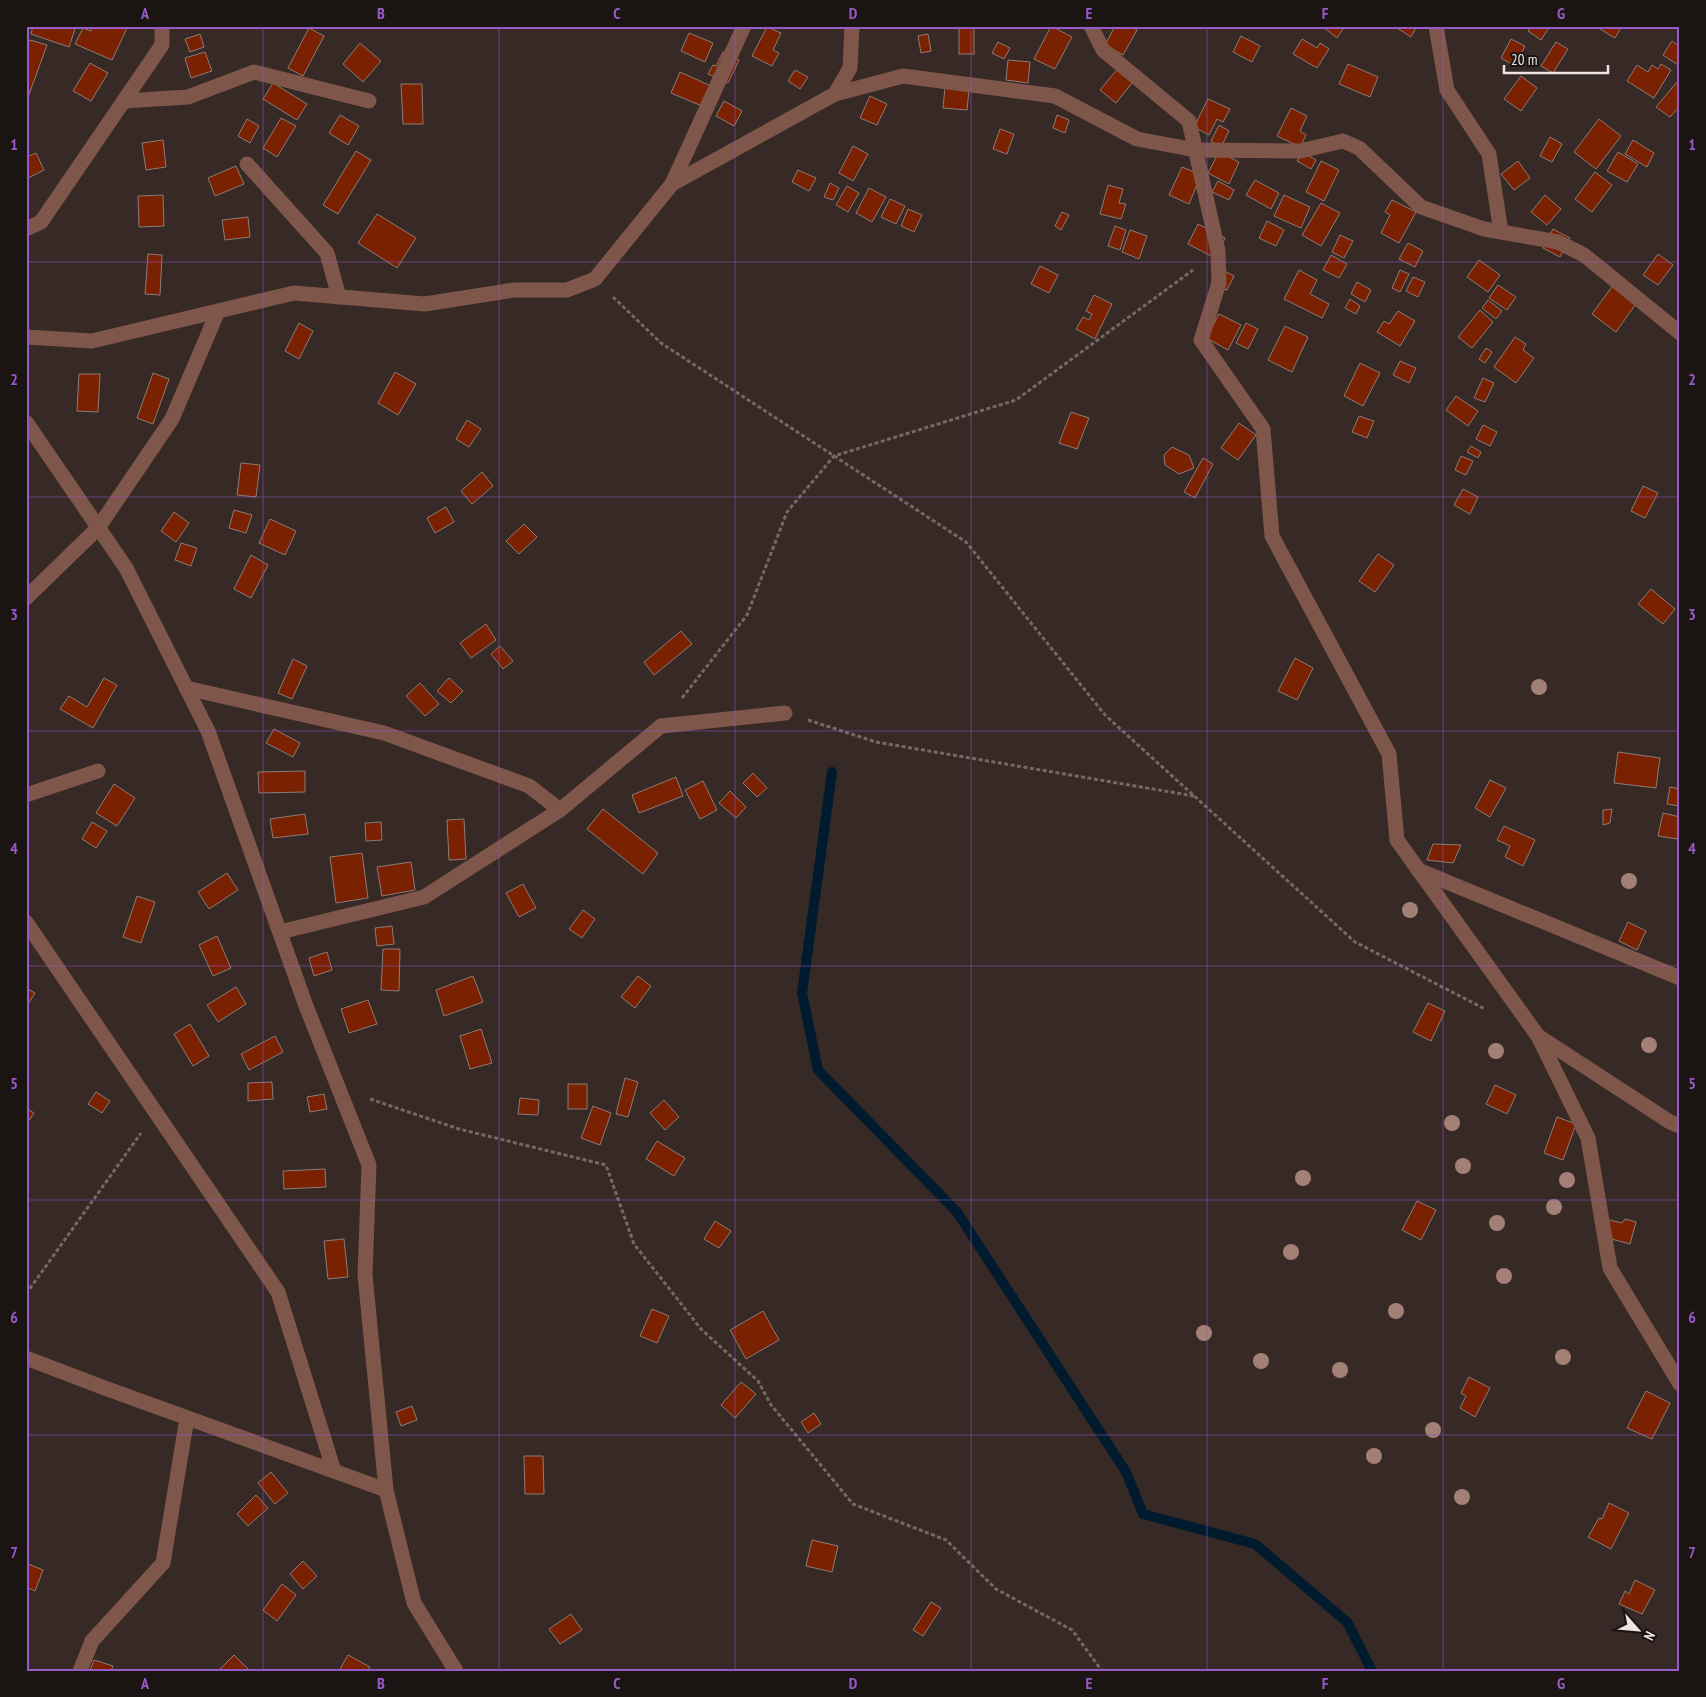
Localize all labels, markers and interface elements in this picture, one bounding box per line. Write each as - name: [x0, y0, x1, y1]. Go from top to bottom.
- text: A: [140, 3, 150, 23]
- text: B: [377, 3, 385, 23]
- text: C: [613, 3, 621, 23]
- text: D: [849, 3, 858, 23]
- text: E: [1086, 3, 1093, 23]
- text: F: [1322, 3, 1329, 23]
- text: G: [1557, 3, 1565, 23]
- scale bar: [1504, 42, 1607, 74]
- text: 20 m: [1511, 50, 1537, 69]
- text: 1: [10, 134, 18, 154]
- text: 1: [1688, 134, 1696, 154]
- text: 2: [10, 369, 18, 389]
- text: 2: [1688, 369, 1696, 389]
- text: 3: [10, 604, 18, 624]
- text: 3: [1688, 604, 1696, 624]
- text: 4: [10, 838, 18, 858]
- text: 4: [1688, 838, 1696, 858]
- text: 5: [10, 1073, 18, 1093]
- text: 5: [1688, 1073, 1696, 1093]
- text: 6: [10, 1307, 18, 1327]
- text: 6: [1688, 1307, 1696, 1327]
- text: 7: [10, 1542, 18, 1562]
- text: 7: [1688, 1542, 1696, 1562]
- north arrow: [1614, 1604, 1664, 1654]
- text: N: [1640, 1628, 1659, 1643]
- text: A: [140, 1673, 150, 1693]
- text: B: [377, 1673, 385, 1693]
- text: C: [613, 1673, 621, 1693]
- text: D: [849, 1673, 858, 1693]
- text: E: [1086, 1673, 1093, 1693]
- text: F: [1322, 1673, 1329, 1693]
- text: G: [1557, 1673, 1565, 1693]

